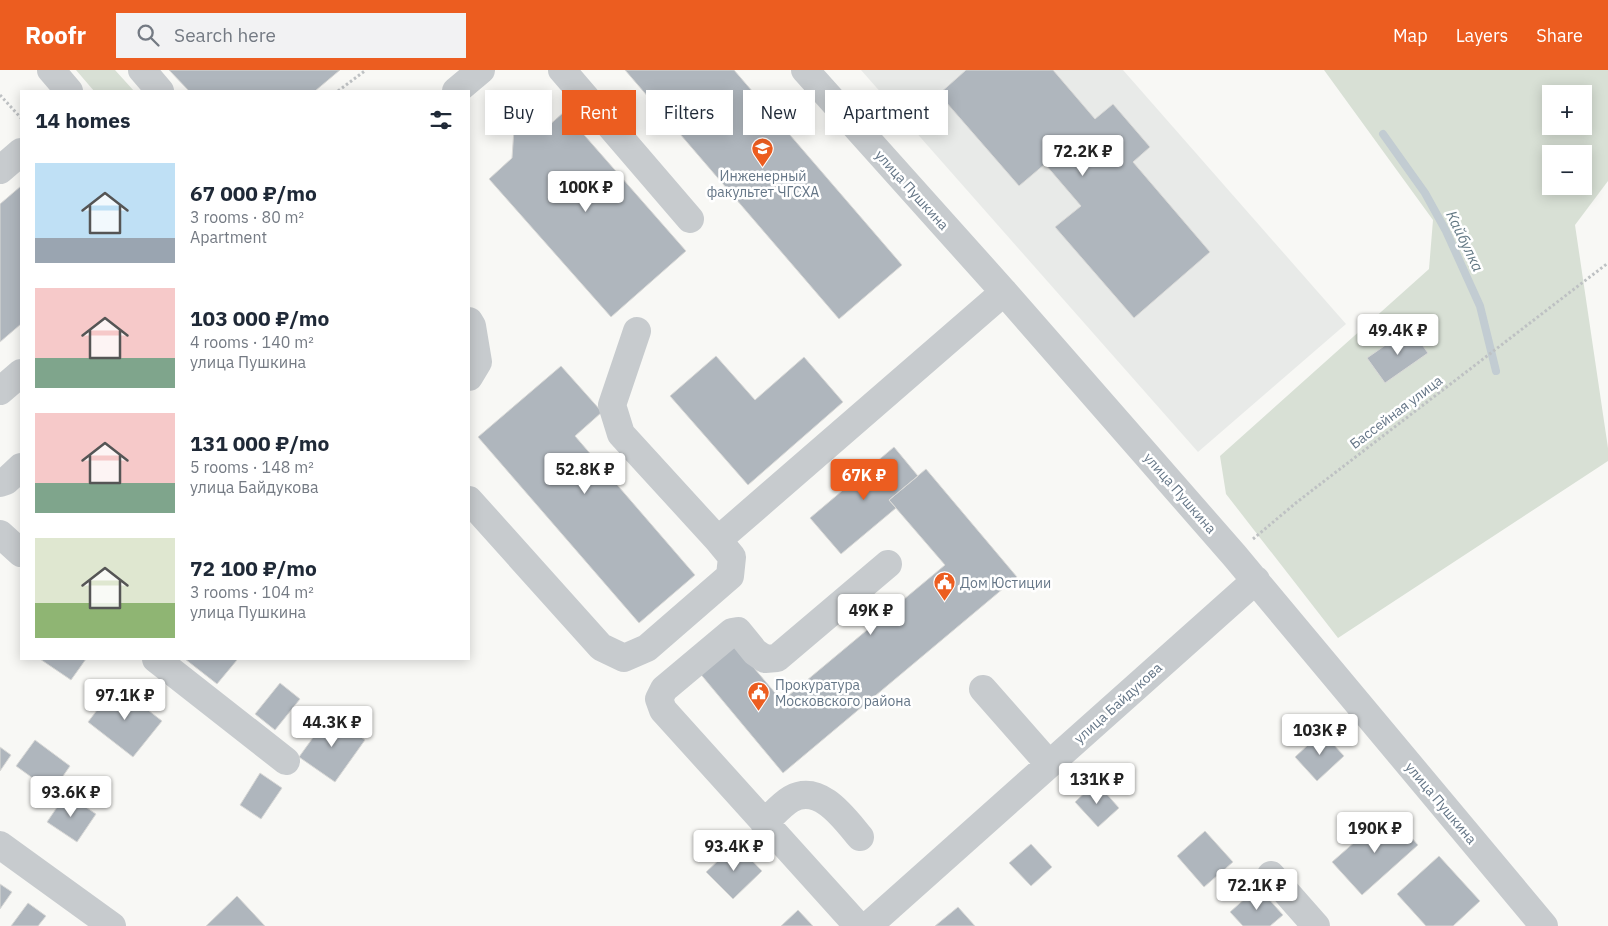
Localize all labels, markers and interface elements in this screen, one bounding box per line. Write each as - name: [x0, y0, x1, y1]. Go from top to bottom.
- search box: [116, 13, 466, 58]
- text: Roofr: [25, 19, 86, 51]
- icon: search: [134, 21, 162, 49]
- text: Search here: [174, 23, 276, 47]
- text: Map: [1393, 24, 1428, 47]
- text: Layers: [1456, 24, 1508, 47]
- text: Share: [1536, 24, 1583, 47]
- map controls: [1542, 85, 1592, 195]
- button: +: [1542, 85, 1592, 135]
- chip: Buy: [485, 90, 552, 135]
- chip: Rent: [562, 90, 636, 135]
- chip: Filters: [646, 90, 733, 135]
- chip: New: [743, 90, 815, 135]
- chip: Apartment: [825, 90, 948, 135]
- text: 14 homes: [35, 106, 131, 134]
- icon: filters: [427, 106, 455, 134]
- pin: 72.2K ₽: [1037, 134, 1129, 177]
- school or university icon: Инженерный факультет ЧГСХА: [751, 136, 775, 167]
- text: 72.2K ₽: [1053, 141, 1113, 161]
- button: −: [1542, 145, 1592, 195]
- street label: улица Пушкина: [871, 146, 953, 234]
- place label: Инженерный факультет ЧГСХА: [707, 167, 819, 201]
- pin: 100K ₽: [545, 170, 627, 213]
- text: 100K ₽: [559, 177, 613, 197]
- text: 67 000 ₽/mo: [190, 179, 317, 207]
- icon: home: [75, 183, 135, 243]
- text: 3 rooms · 80 m²: [190, 207, 304, 227]
- water label: Кайбулка: [1442, 207, 1488, 275]
- text: Apartment: [190, 227, 267, 247]
- text: 103 000 ₽/mo: [190, 304, 329, 332]
- icon: home: [75, 308, 135, 368]
- pin: 49.4K ₽: [1352, 314, 1444, 356]
- text: 49.4K ₽: [1368, 320, 1428, 340]
- text: 4 rooms · 140 m²: [190, 332, 314, 352]
- text: улица Пушкина: [190, 352, 306, 372]
- street label: Бассейная улица: [1346, 371, 1446, 453]
- text: 131 000 ₽/mo: [190, 429, 329, 457]
- icon: home: [75, 433, 135, 493]
- street label: улица Пушкина: [1140, 449, 1220, 538]
- pin: 52.8K ₽: [539, 452, 631, 495]
- text: 5 rooms · 148 m²: [190, 457, 314, 477]
- pin: 67K ₽: [829, 458, 899, 501]
- text: 52.8K ₽: [555, 459, 615, 479]
- text: 67K ₽: [842, 465, 886, 485]
- text: улица Байдукова: [190, 477, 319, 497]
- text: 72 100 ₽/mo: [190, 554, 317, 582]
- icon: home: [75, 558, 135, 618]
- public building icon: Дом Юстиции: [932, 571, 956, 602]
- place label: Дом Юстиции: [960, 574, 1051, 592]
- text: 3 rooms · 104 m²: [190, 582, 314, 602]
- pin: 49K ₽: [836, 594, 906, 636]
- text: 49K ₽: [849, 600, 893, 620]
- text: улица Пушкина: [190, 602, 306, 622]
- street label: улица Байдукова: [1070, 658, 1166, 747]
- place label: Прокуратура Московского района: [775, 676, 912, 710]
- pin: 97.1K ₽: [79, 678, 171, 721]
- public building icon: Прокуратура Московского района: [747, 681, 771, 712]
- text: 97.1K ₽: [95, 685, 155, 705]
- pin: 44.3K ₽: [286, 706, 378, 748]
- text: 44.3K ₽: [302, 712, 362, 732]
- pin: 103K ₽: [1279, 714, 1361, 756]
- text: 103K ₽: [1293, 720, 1347, 740]
- street label: улица Пушкина: [1401, 758, 1481, 848]
- pin: 131K ₽: [1056, 762, 1138, 805]
- text: 131K ₽: [1070, 769, 1124, 789]
- pin: 93.6K ₽: [25, 776, 117, 818]
- text: 93.6K ₽: [41, 782, 101, 802]
- pin: 190K ₽: [1334, 812, 1416, 854]
- text: 190K ₽: [1348, 818, 1402, 838]
- pin: 93.4K ₽: [688, 830, 780, 872]
- text: 93.4K ₽: [704, 836, 764, 856]
- pin: 72.1K ₽: [1211, 868, 1303, 911]
- text: 72.1K ₽: [1227, 875, 1287, 895]

